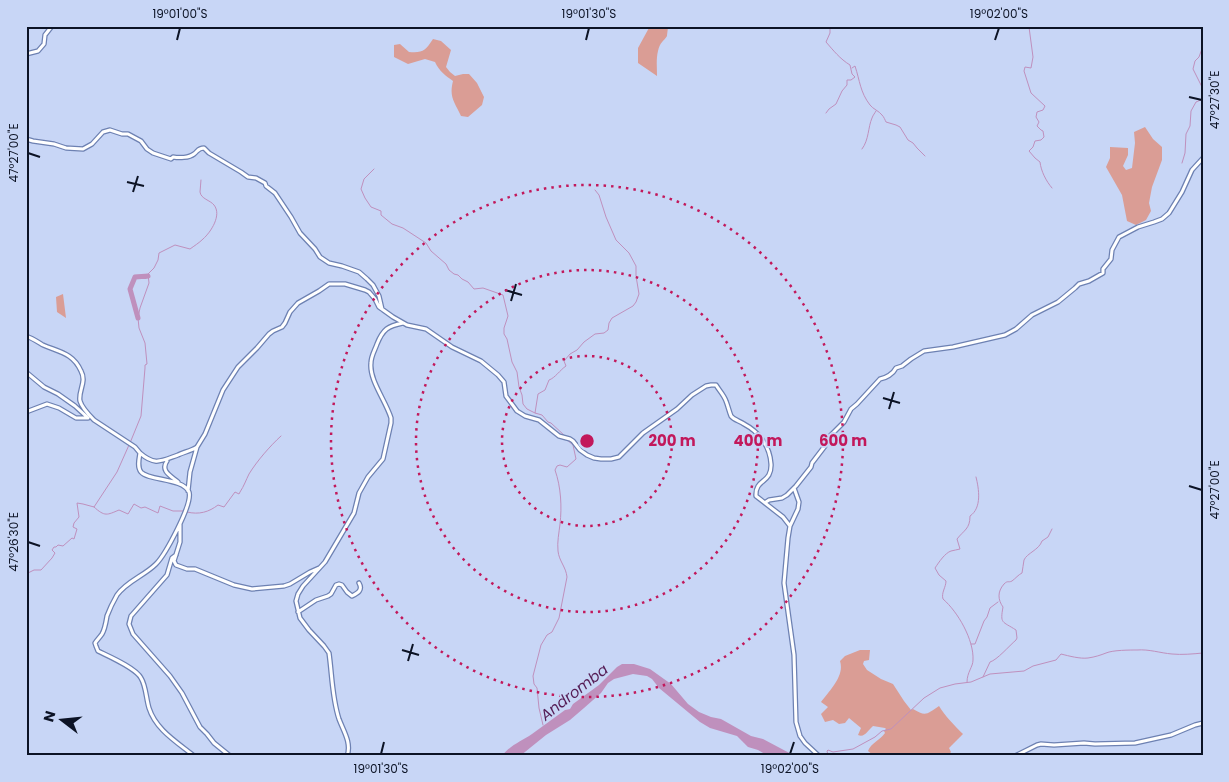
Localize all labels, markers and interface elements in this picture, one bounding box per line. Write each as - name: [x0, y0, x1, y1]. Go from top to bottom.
- text: 19°01'00"S: [152, 5, 208, 22]
- text: 19°01'30"S: [562, 5, 616, 22]
- text: 19°02'00"S: [970, 5, 1028, 22]
- text: 47°27'30"E: [1206, 71, 1223, 129]
- text: 47°27'00"E: [5, 123, 22, 183]
- text: 200 m: [648, 430, 696, 451]
- text: 400 m: [734, 430, 783, 451]
- text: 600 m: [819, 430, 867, 451]
- centre of rings: [578, 432, 596, 450]
- text: 47°27'00"E: [1206, 460, 1223, 520]
- text: 47°26'30"E: [5, 512, 22, 572]
- water label: Andromba: [535, 659, 612, 726]
- north arrow: [38, 694, 88, 744]
- text: N: [38, 709, 61, 724]
- text: 19°01'30"S: [354, 760, 408, 777]
- text: 19°02'00"S: [761, 760, 819, 777]

